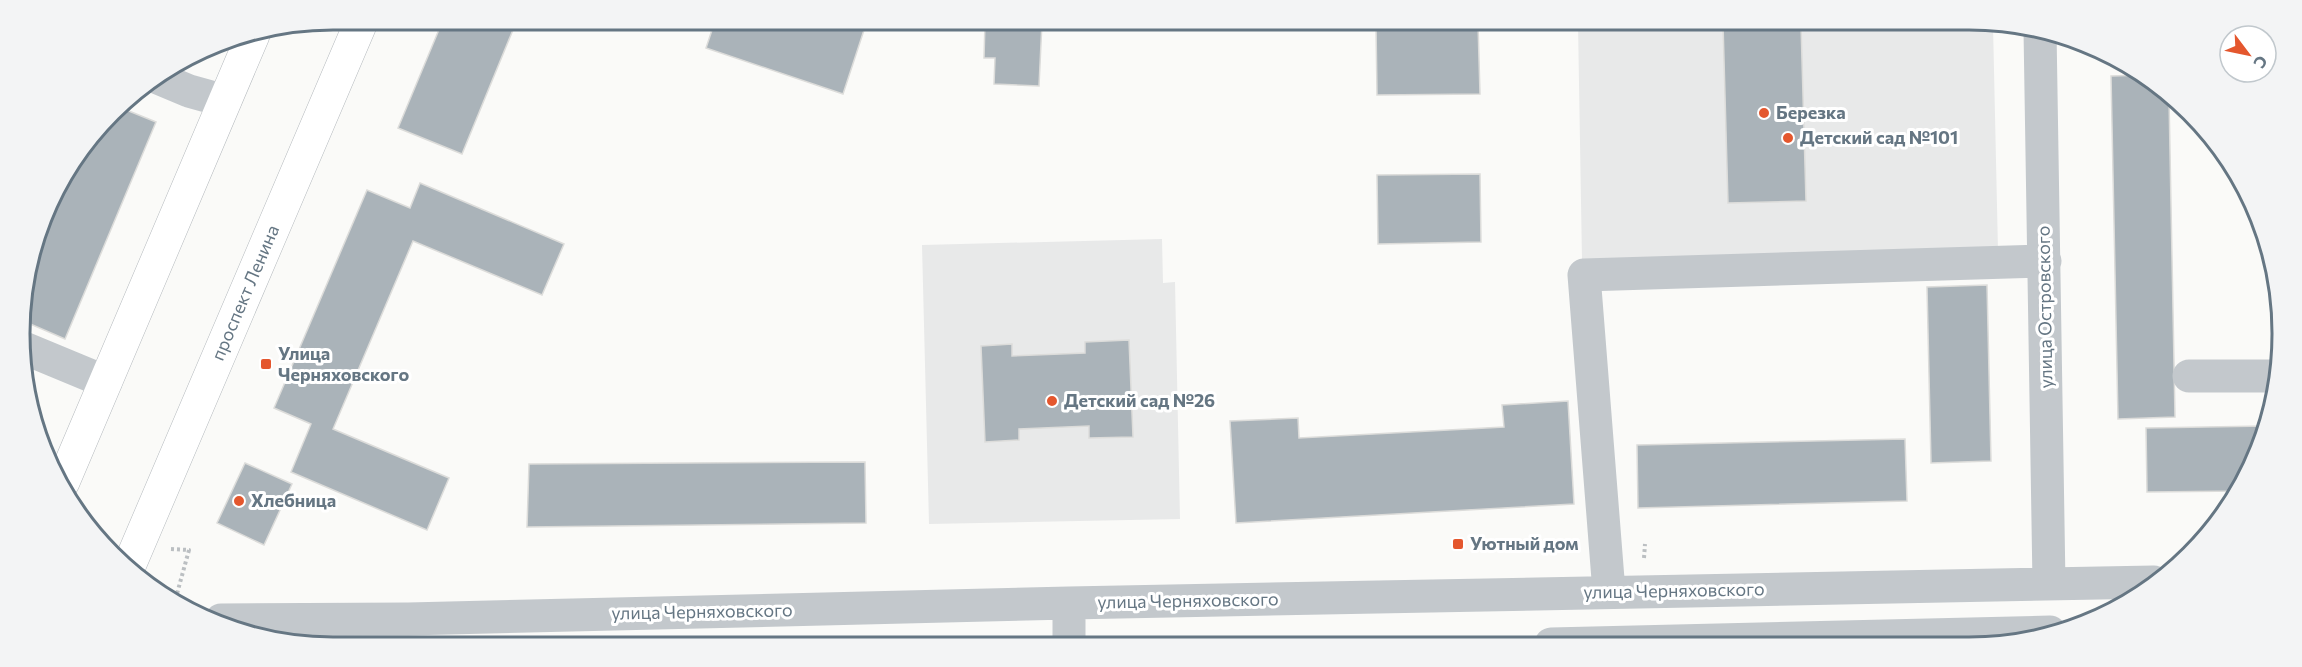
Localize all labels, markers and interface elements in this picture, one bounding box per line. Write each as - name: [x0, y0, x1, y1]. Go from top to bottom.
- north arrow: [2218, 24, 2278, 84]
- text: С: [2250, 53, 2272, 72]
- place label: Березка: [1776, 101, 1846, 123]
- marker: Березка: [1757, 106, 1771, 120]
- place label: Детский сад №101: [1800, 126, 1958, 148]
- marker: Детский сад №101: [1781, 131, 1795, 145]
- street label: проспект Ленина: [206, 221, 283, 363]
- street label: улица Островского: [2032, 225, 2056, 389]
- place label: Улица Черняховского: [278, 342, 409, 385]
- marker: Улица Черняховского: [259, 357, 273, 371]
- place label: Детский сад №26: [1064, 389, 1215, 411]
- marker: Детский сад №26: [1045, 394, 1059, 408]
- place label: Хлебница: [251, 489, 336, 511]
- marker: Хлебница: [232, 494, 246, 508]
- place label: Уютный дом: [1470, 532, 1579, 554]
- marker: Уютный дом: [1451, 537, 1465, 551]
- street label: улица Черняховского: [1583, 577, 1765, 603]
- street label: улица Черняховского: [1097, 587, 1279, 613]
- street label: улица Черняховского: [611, 598, 793, 624]

